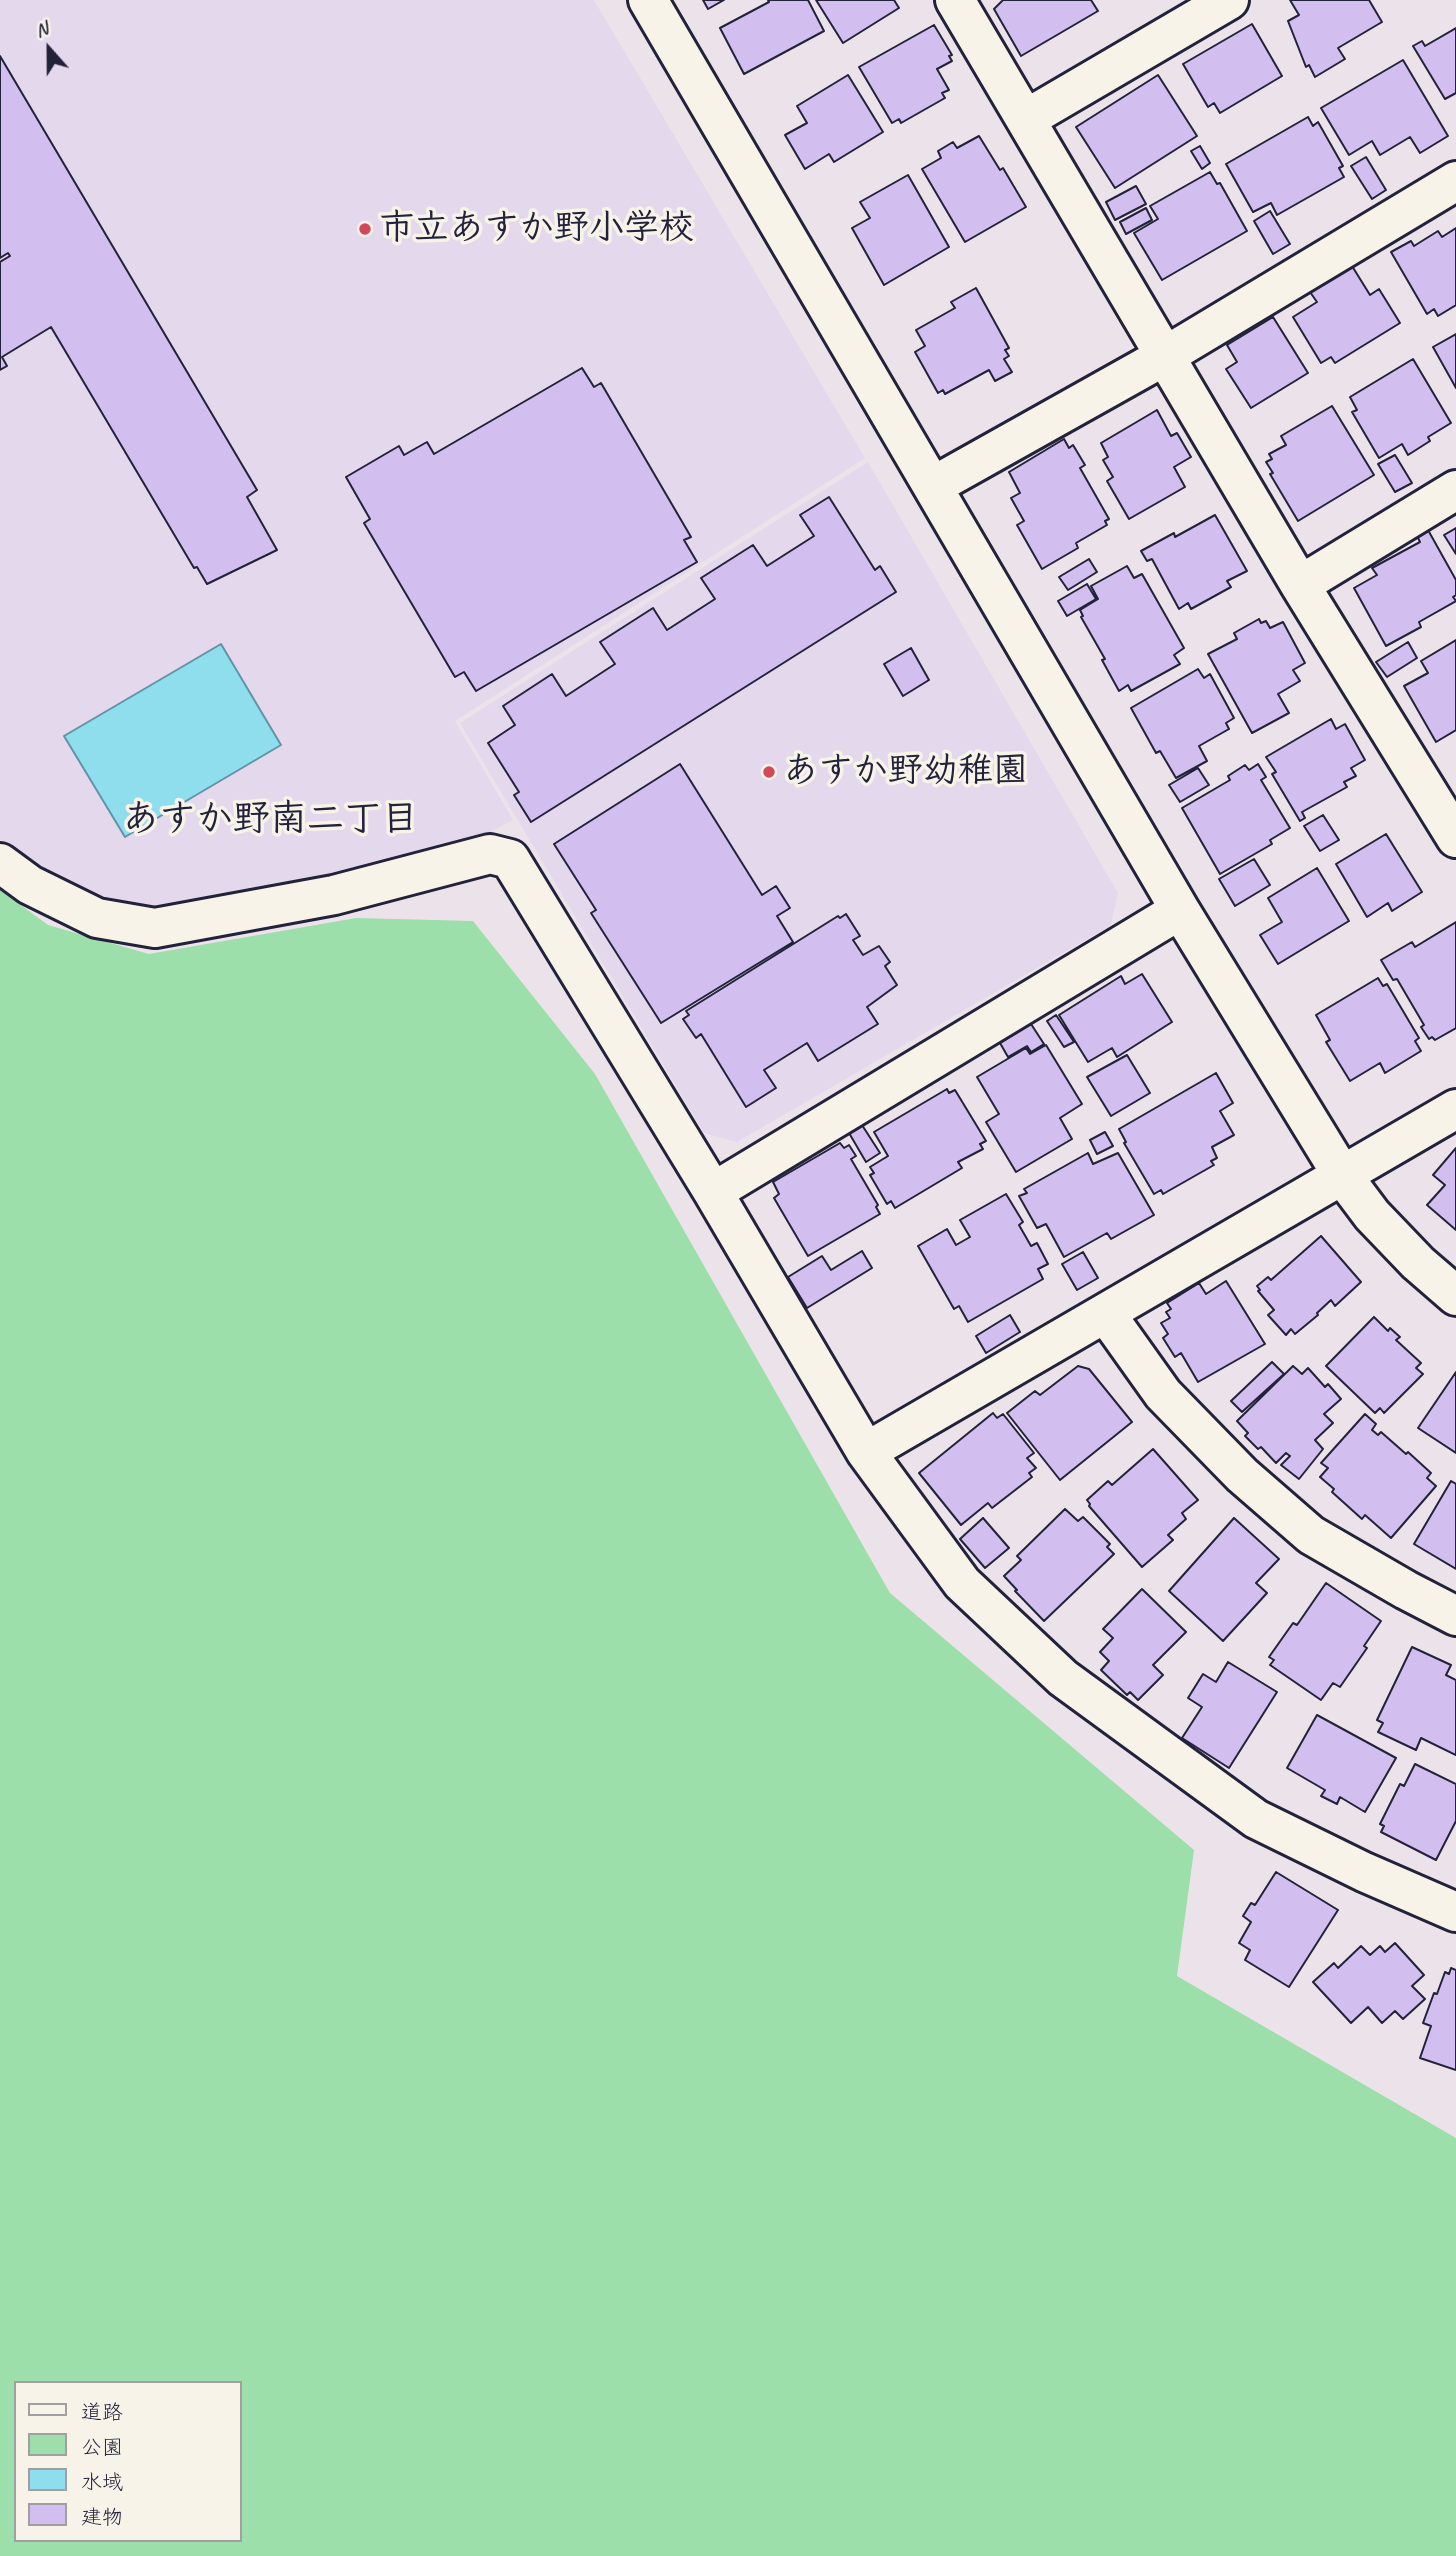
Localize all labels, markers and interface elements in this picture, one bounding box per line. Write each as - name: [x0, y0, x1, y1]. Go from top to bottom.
- north arrow: [14, 14, 84, 84]
- text: N: [32, 16, 51, 43]
- place label: 市立あすか野小学校: [379, 208, 694, 250]
- marker: 市立あすか野小学校: [357, 221, 373, 237]
- place label: あすか野幼稚園: [783, 751, 1028, 793]
- marker: あすか野幼稚園: [761, 764, 777, 780]
- district label: あすか野南二丁目: [122, 798, 418, 842]
- legend: [14, 2381, 242, 2542]
- text: 道路: [81, 2399, 123, 2425]
- text: 公園: [81, 2434, 123, 2460]
- text: 水域: [81, 2469, 123, 2495]
- text: 建物: [81, 2504, 123, 2530]

